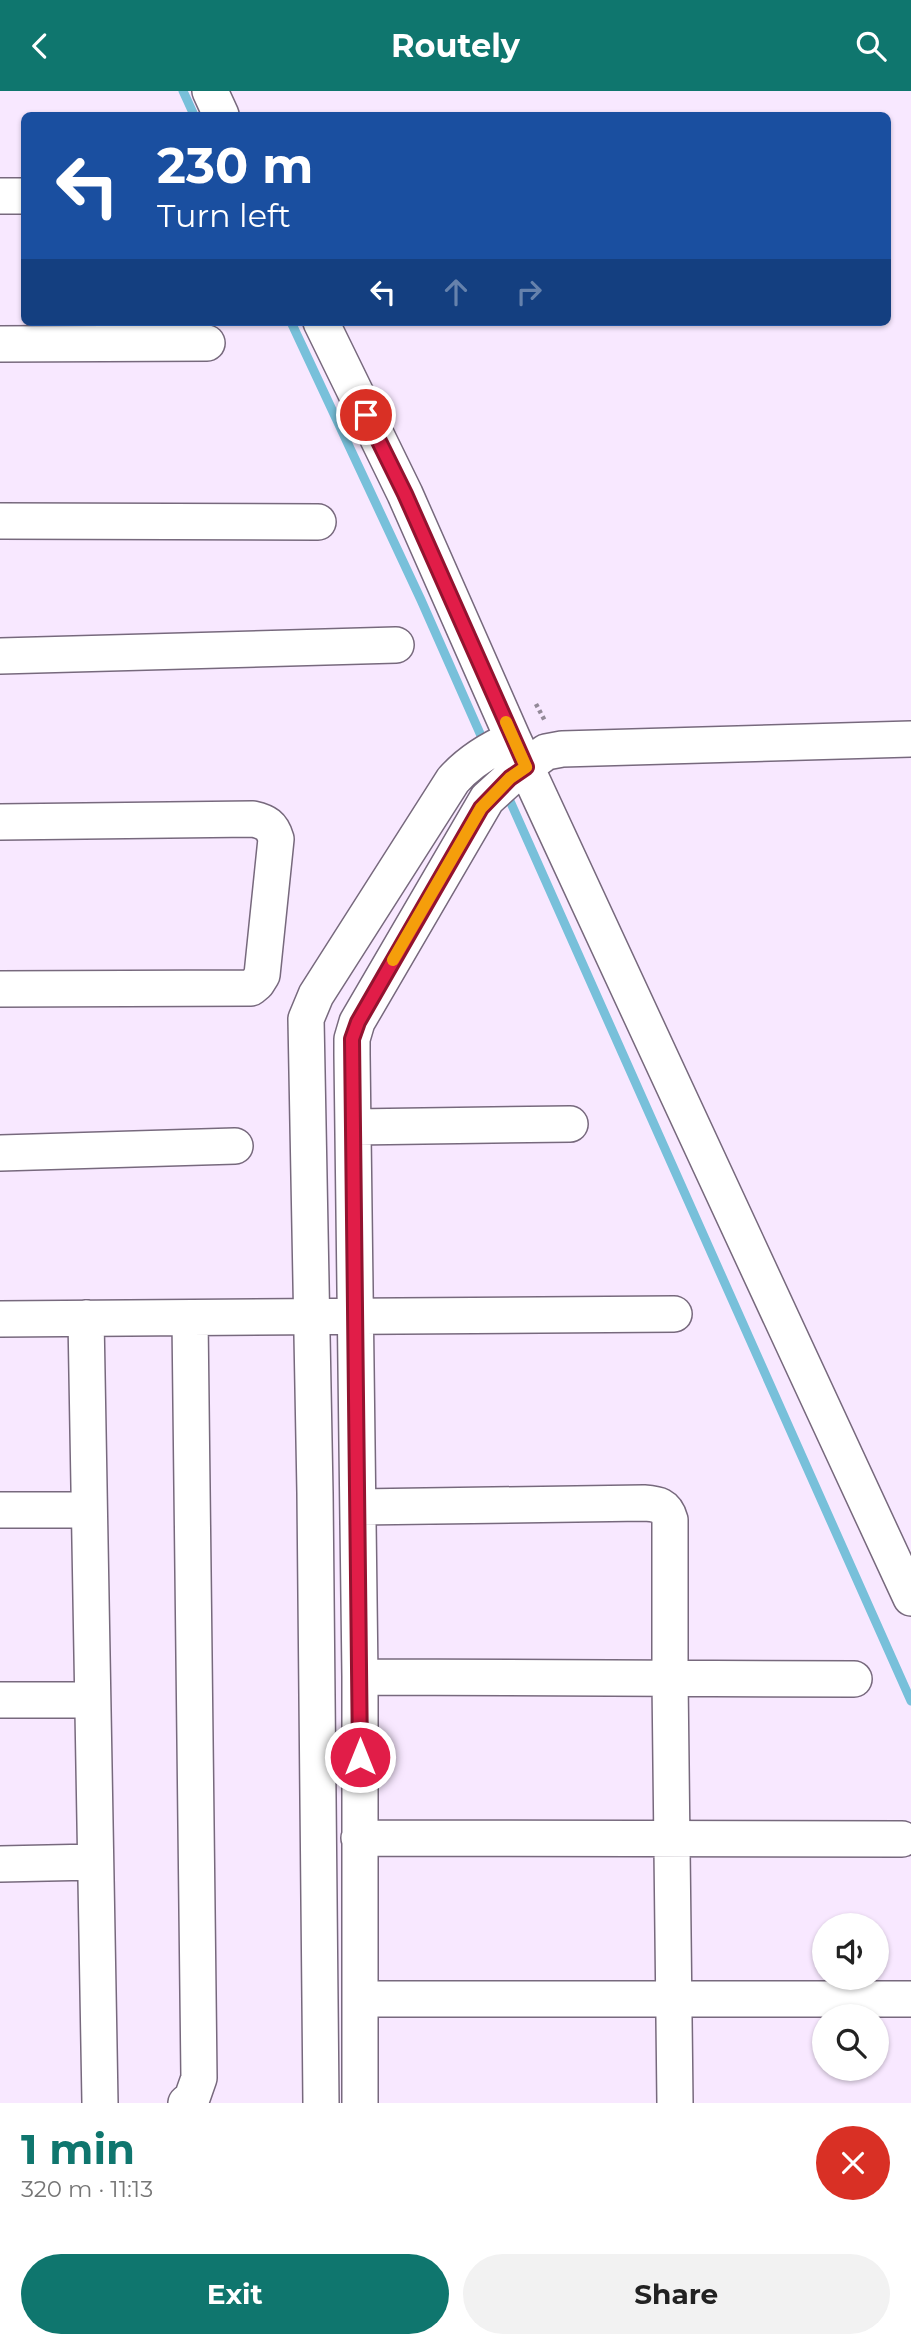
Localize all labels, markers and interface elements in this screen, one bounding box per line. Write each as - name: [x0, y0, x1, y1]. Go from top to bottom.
- text: Routely: [391, 26, 520, 65]
- icon: back: [21, 27, 59, 65]
- icon: search: [852, 27, 890, 65]
- text: 230 m: [157, 136, 313, 195]
- icon: left: [42, 140, 133, 231]
- text: Turn left: [157, 196, 291, 235]
- icon: left: [364, 273, 402, 311]
- icon: ahead: [437, 273, 475, 311]
- icon: right: [510, 273, 548, 311]
- pin: [336, 385, 396, 445]
- icon: arrive: [347, 396, 385, 434]
- position arrow: [323, 1720, 397, 1794]
- map controls: [812, 1913, 889, 2081]
- button: sound: [812, 1913, 889, 1990]
- button: search: [812, 2004, 889, 2081]
- text: 1 min: [21, 2123, 135, 2175]
- button: close: [816, 2126, 890, 2200]
- text: 320 m · 11:13: [21, 2175, 153, 2203]
- button: Exit: [21, 2254, 449, 2334]
- button: Share: [463, 2254, 890, 2334]

